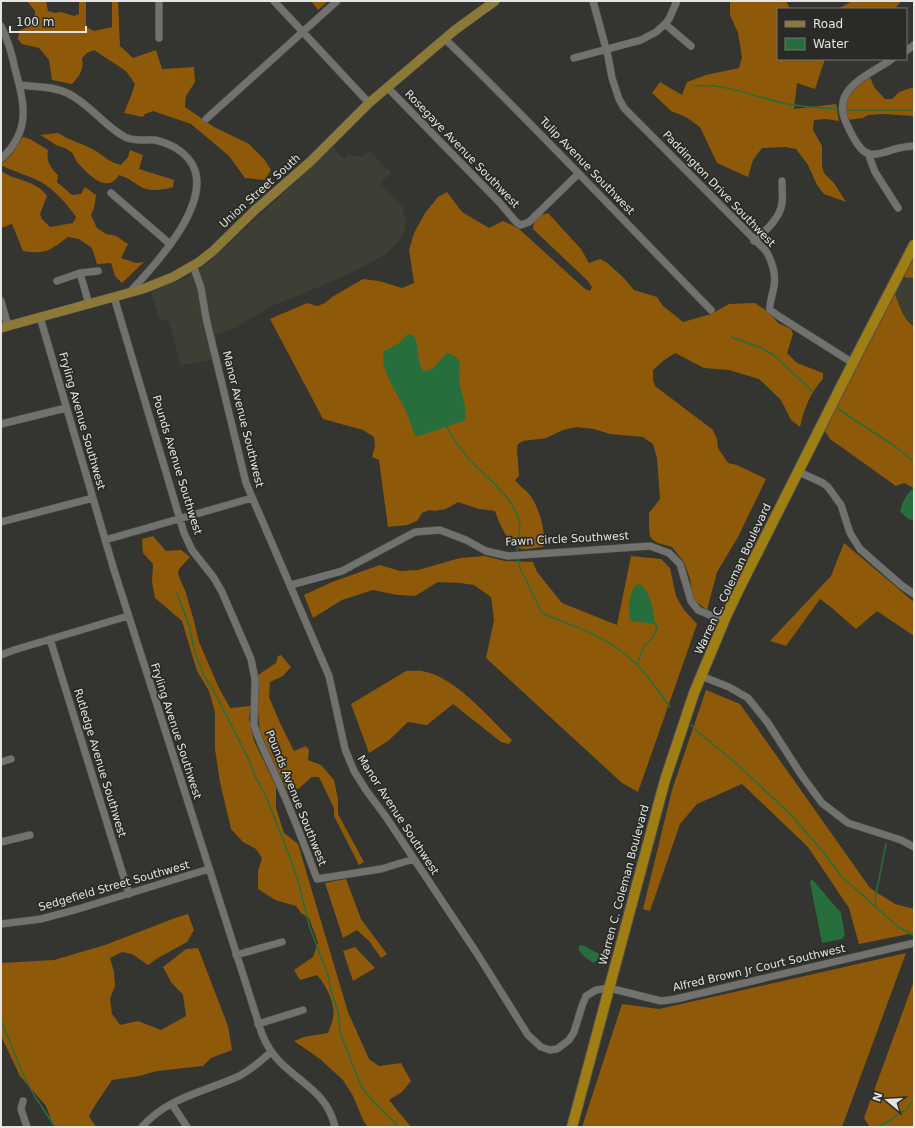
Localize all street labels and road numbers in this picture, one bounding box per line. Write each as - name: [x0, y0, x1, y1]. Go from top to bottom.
- street label: Rosegaye Avenue Southwest: [402, 87, 522, 211]
- street label: Tulip Avenue Southwest: [536, 114, 638, 218]
- street label: Paddington Drive Southwest: [660, 128, 778, 250]
- street label: Union Street South: [217, 151, 303, 231]
- street label: Manor Avenue Southwest: [220, 349, 266, 489]
- street label: Fryling Avenue Southwest: [56, 351, 108, 492]
- street label: Pounds Avenue Southwest: [150, 394, 205, 537]
- street label: Warren C. Coleman Boulevard: [692, 501, 774, 657]
- street label: Fawn Circle Southwest: [505, 529, 630, 549]
- street label: Fryling Avenue Southwest: [148, 661, 204, 801]
- street label: Rutledge Avenue Southwest: [71, 687, 129, 839]
- street label: Pounds Avenue Southwest: [263, 728, 329, 868]
- street label: Manor Avenue Southwest: [354, 753, 442, 878]
- street label: Warren C. Coleman Boulevard: [596, 804, 652, 966]
- street label: Sedgefield Street Southwest: [37, 858, 192, 914]
- street label: Alfred Brown Jr Court Southwest: [671, 942, 847, 994]

